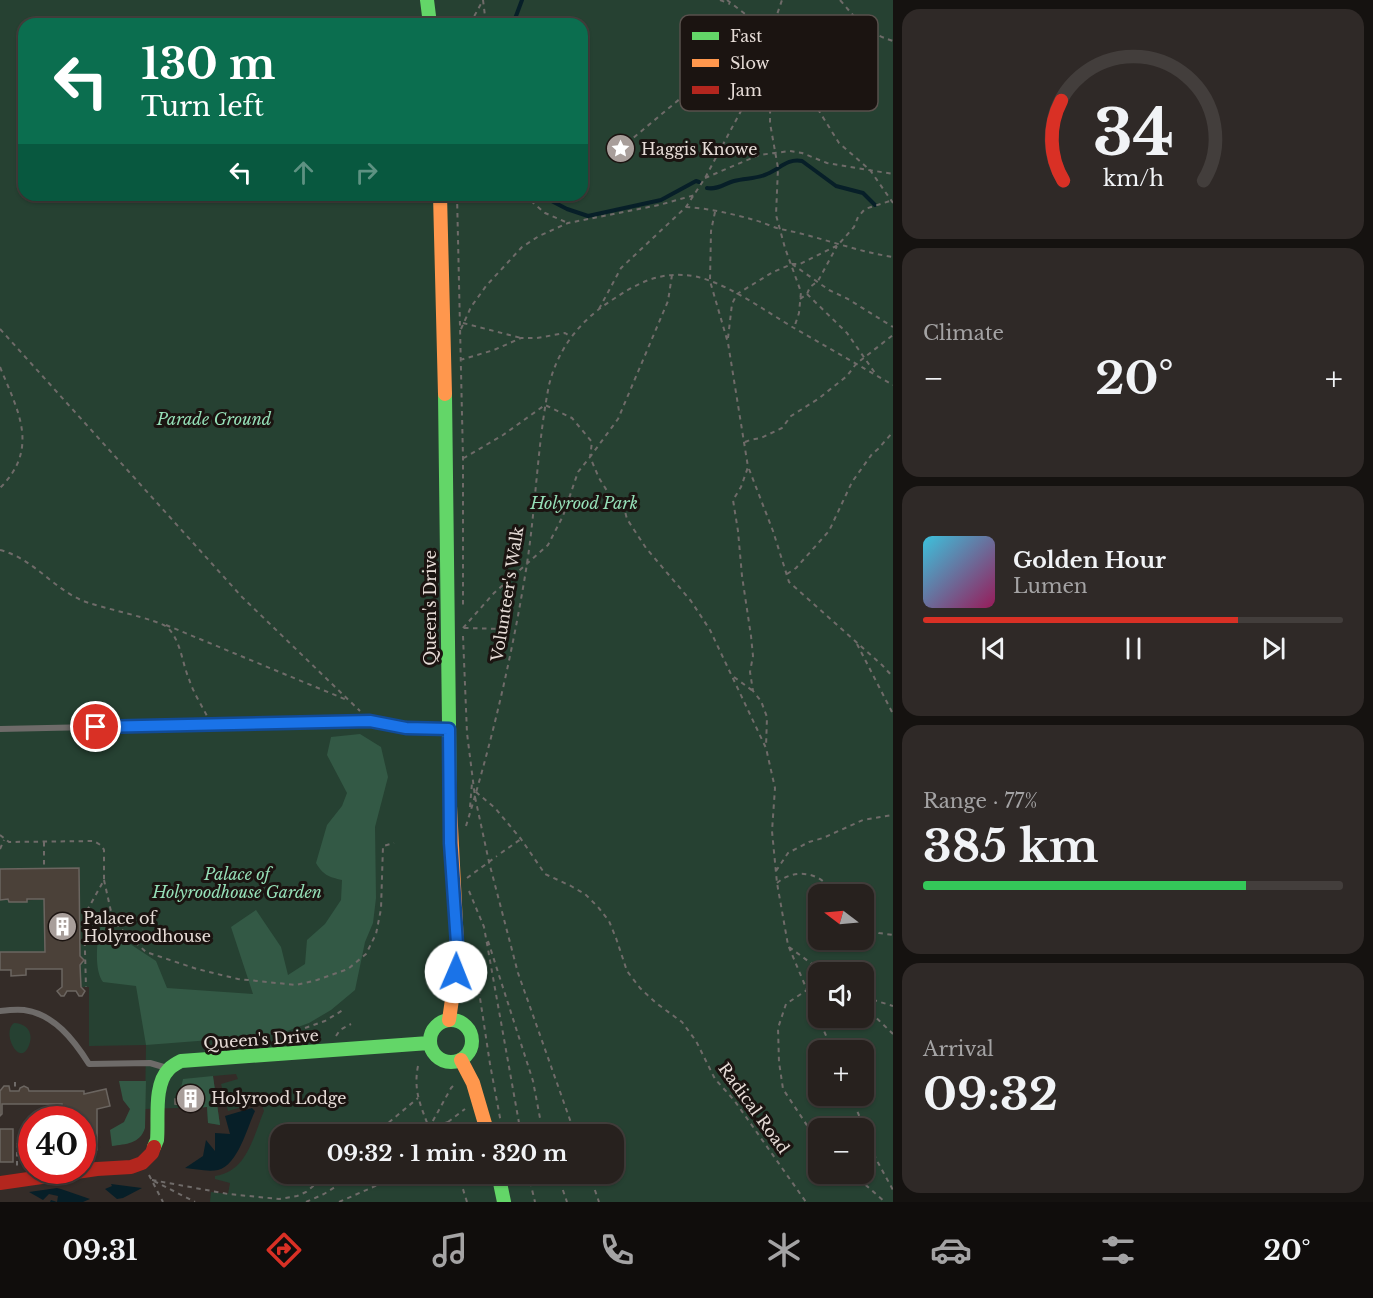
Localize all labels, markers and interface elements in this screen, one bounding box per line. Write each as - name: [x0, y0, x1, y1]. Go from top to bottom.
- legend: [680, 15, 878, 111]
- text: Fast: [730, 26, 762, 46]
- text: 130 m: [141, 38, 275, 90]
- icon: left: [42, 42, 120, 120]
- text: Slow: [730, 53, 770, 73]
- text: Jam: [728, 80, 762, 100]
- text: Turn left: [141, 90, 264, 123]
- text: 34: [1092, 94, 1174, 172]
- place icon: Haggis Knowe: [604, 133, 636, 165]
- place label: Haggis Knowe: [641, 139, 757, 159]
- icon: left: [224, 156, 257, 189]
- icon: ahead: [287, 156, 320, 189]
- icon: right: [350, 156, 383, 189]
- text: km/h: [1103, 165, 1164, 192]
- text: Climate: [923, 321, 1004, 345]
- text: 20°: [1095, 350, 1174, 406]
- text: −: [923, 358, 944, 399]
- text: +: [1325, 358, 1343, 399]
- park label: Parade Ground: [156, 409, 272, 429]
- park label: Holyrood Park: [529, 493, 638, 513]
- street label: Volunteer's Walk: [486, 525, 528, 664]
- text: Golden Hour: [1013, 547, 1166, 574]
- street label: Queen's Drive: [420, 550, 440, 666]
- text: Lumen: [1013, 574, 1088, 598]
- icon: previous: [977, 632, 1010, 665]
- icon: pause: [1117, 632, 1150, 665]
- icon: next: [1257, 632, 1290, 665]
- pin: [70, 701, 121, 752]
- icon: arrive: [79, 710, 112, 743]
- text: Range · 77%: [923, 789, 1038, 813]
- text: 385 km: [923, 818, 1099, 874]
- park label: Palace of Holyroodhouse Garden: [151, 864, 322, 902]
- north arrow: [808, 884, 874, 950]
- map controls: [808, 884, 874, 1184]
- place label: Palace of Holyroodhouse: [83, 908, 211, 946]
- building icon: Palace of Holyroodhouse: [46, 911, 78, 943]
- position arrow: [424, 940, 488, 1004]
- button: sound: [808, 962, 874, 1028]
- street label: Queen's Drive: [203, 1025, 319, 1053]
- text: Arrival: [923, 1037, 994, 1061]
- button: +: [808, 1040, 874, 1106]
- street label: Radical Road: [714, 1059, 794, 1158]
- text: 09:32: [923, 1066, 1058, 1122]
- building icon: Holyrood Lodge: [174, 1082, 206, 1114]
- place label: Holyrood Lodge: [211, 1088, 347, 1108]
- speed limit sign: 40: [18, 1106, 96, 1184]
- button: −: [808, 1118, 874, 1184]
- text: 09:32 · 1 min · 320 m: [327, 1140, 567, 1167]
- icon: directions: [263, 1229, 305, 1271]
- icon: music: [429, 1229, 471, 1271]
- icon: phone: [596, 1229, 638, 1271]
- icon: climate: [763, 1229, 805, 1271]
- icon: car: [930, 1229, 972, 1271]
- icon: filters: [1097, 1229, 1139, 1271]
- text: 09:31: [62, 1234, 138, 1267]
- text: 20°: [1264, 1234, 1311, 1267]

